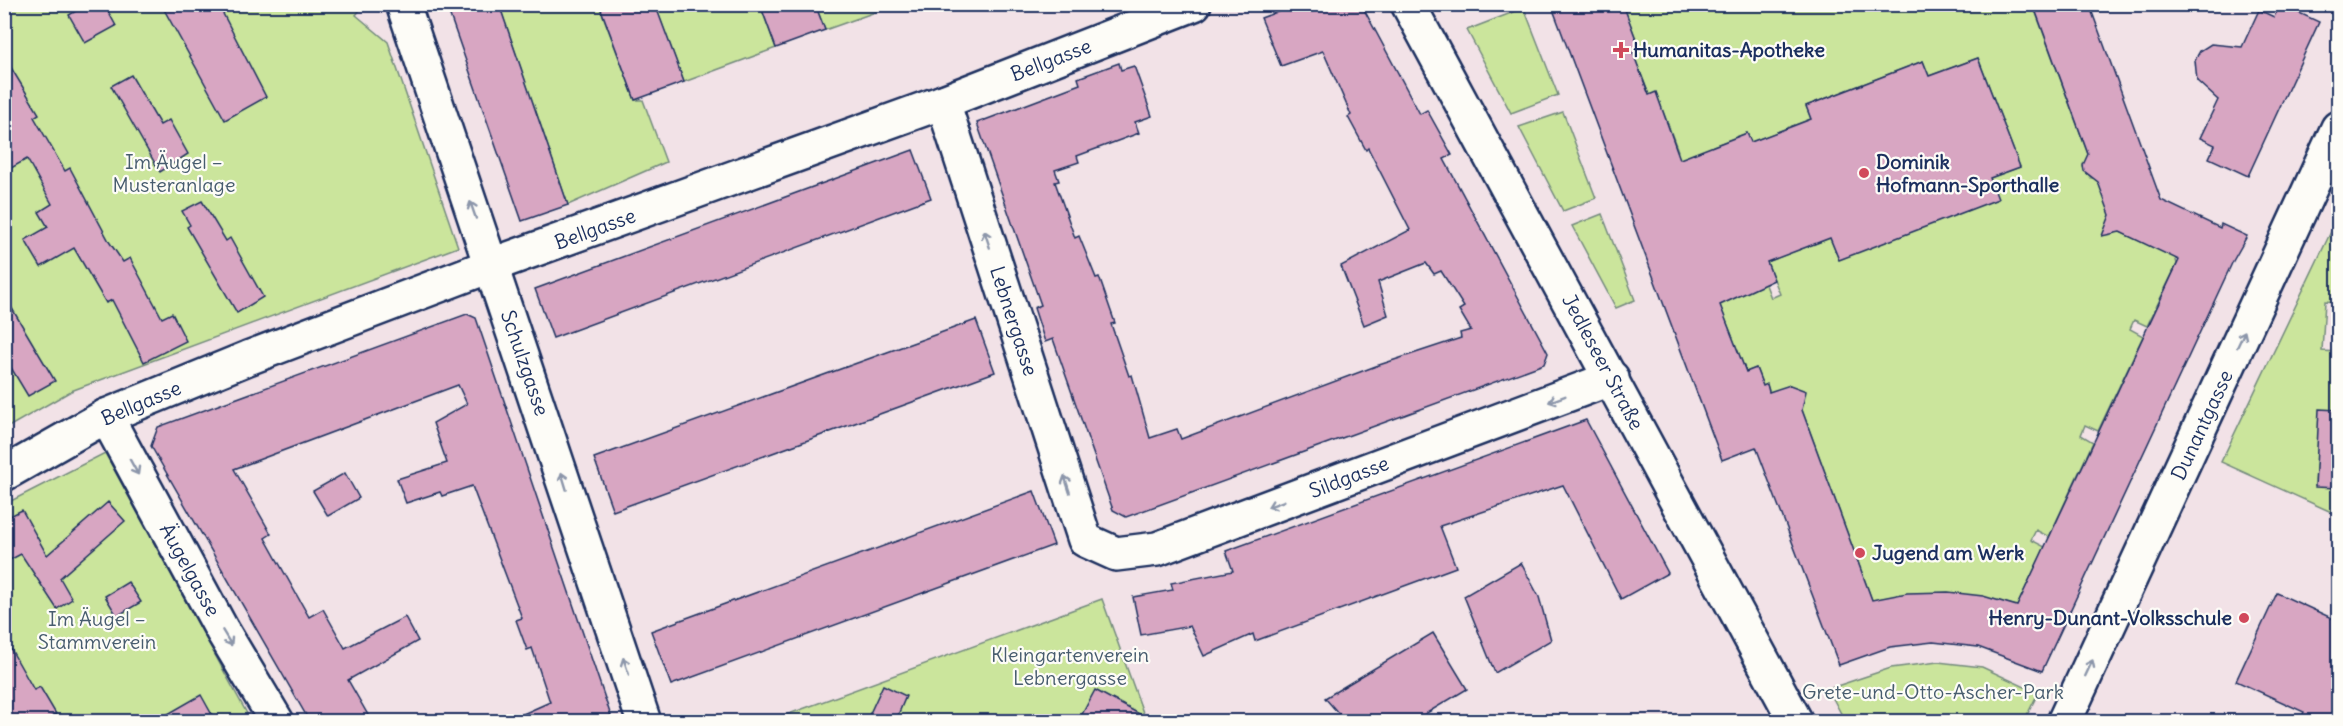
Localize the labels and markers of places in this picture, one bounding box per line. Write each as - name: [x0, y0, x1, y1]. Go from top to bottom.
- place label: Humanitas-Apotheke: [1633, 37, 1825, 62]
- marker: Humanitas-Apotheke: [1614, 43, 1628, 57]
- place label: Dominik Hofmann-Sporthalle: [1876, 149, 2060, 197]
- marker: Dominik Hofmann-Sporthalle: [1857, 166, 1871, 180]
- place label: Jugend am Werk: [1872, 540, 2024, 565]
- marker: Jugend am Werk: [1853, 546, 1867, 560]
- place label: Henry-Dunant-Volksschule: [1989, 605, 2232, 630]
- marker: Henry-Dunant-Volksschule: [2237, 611, 2251, 625]

